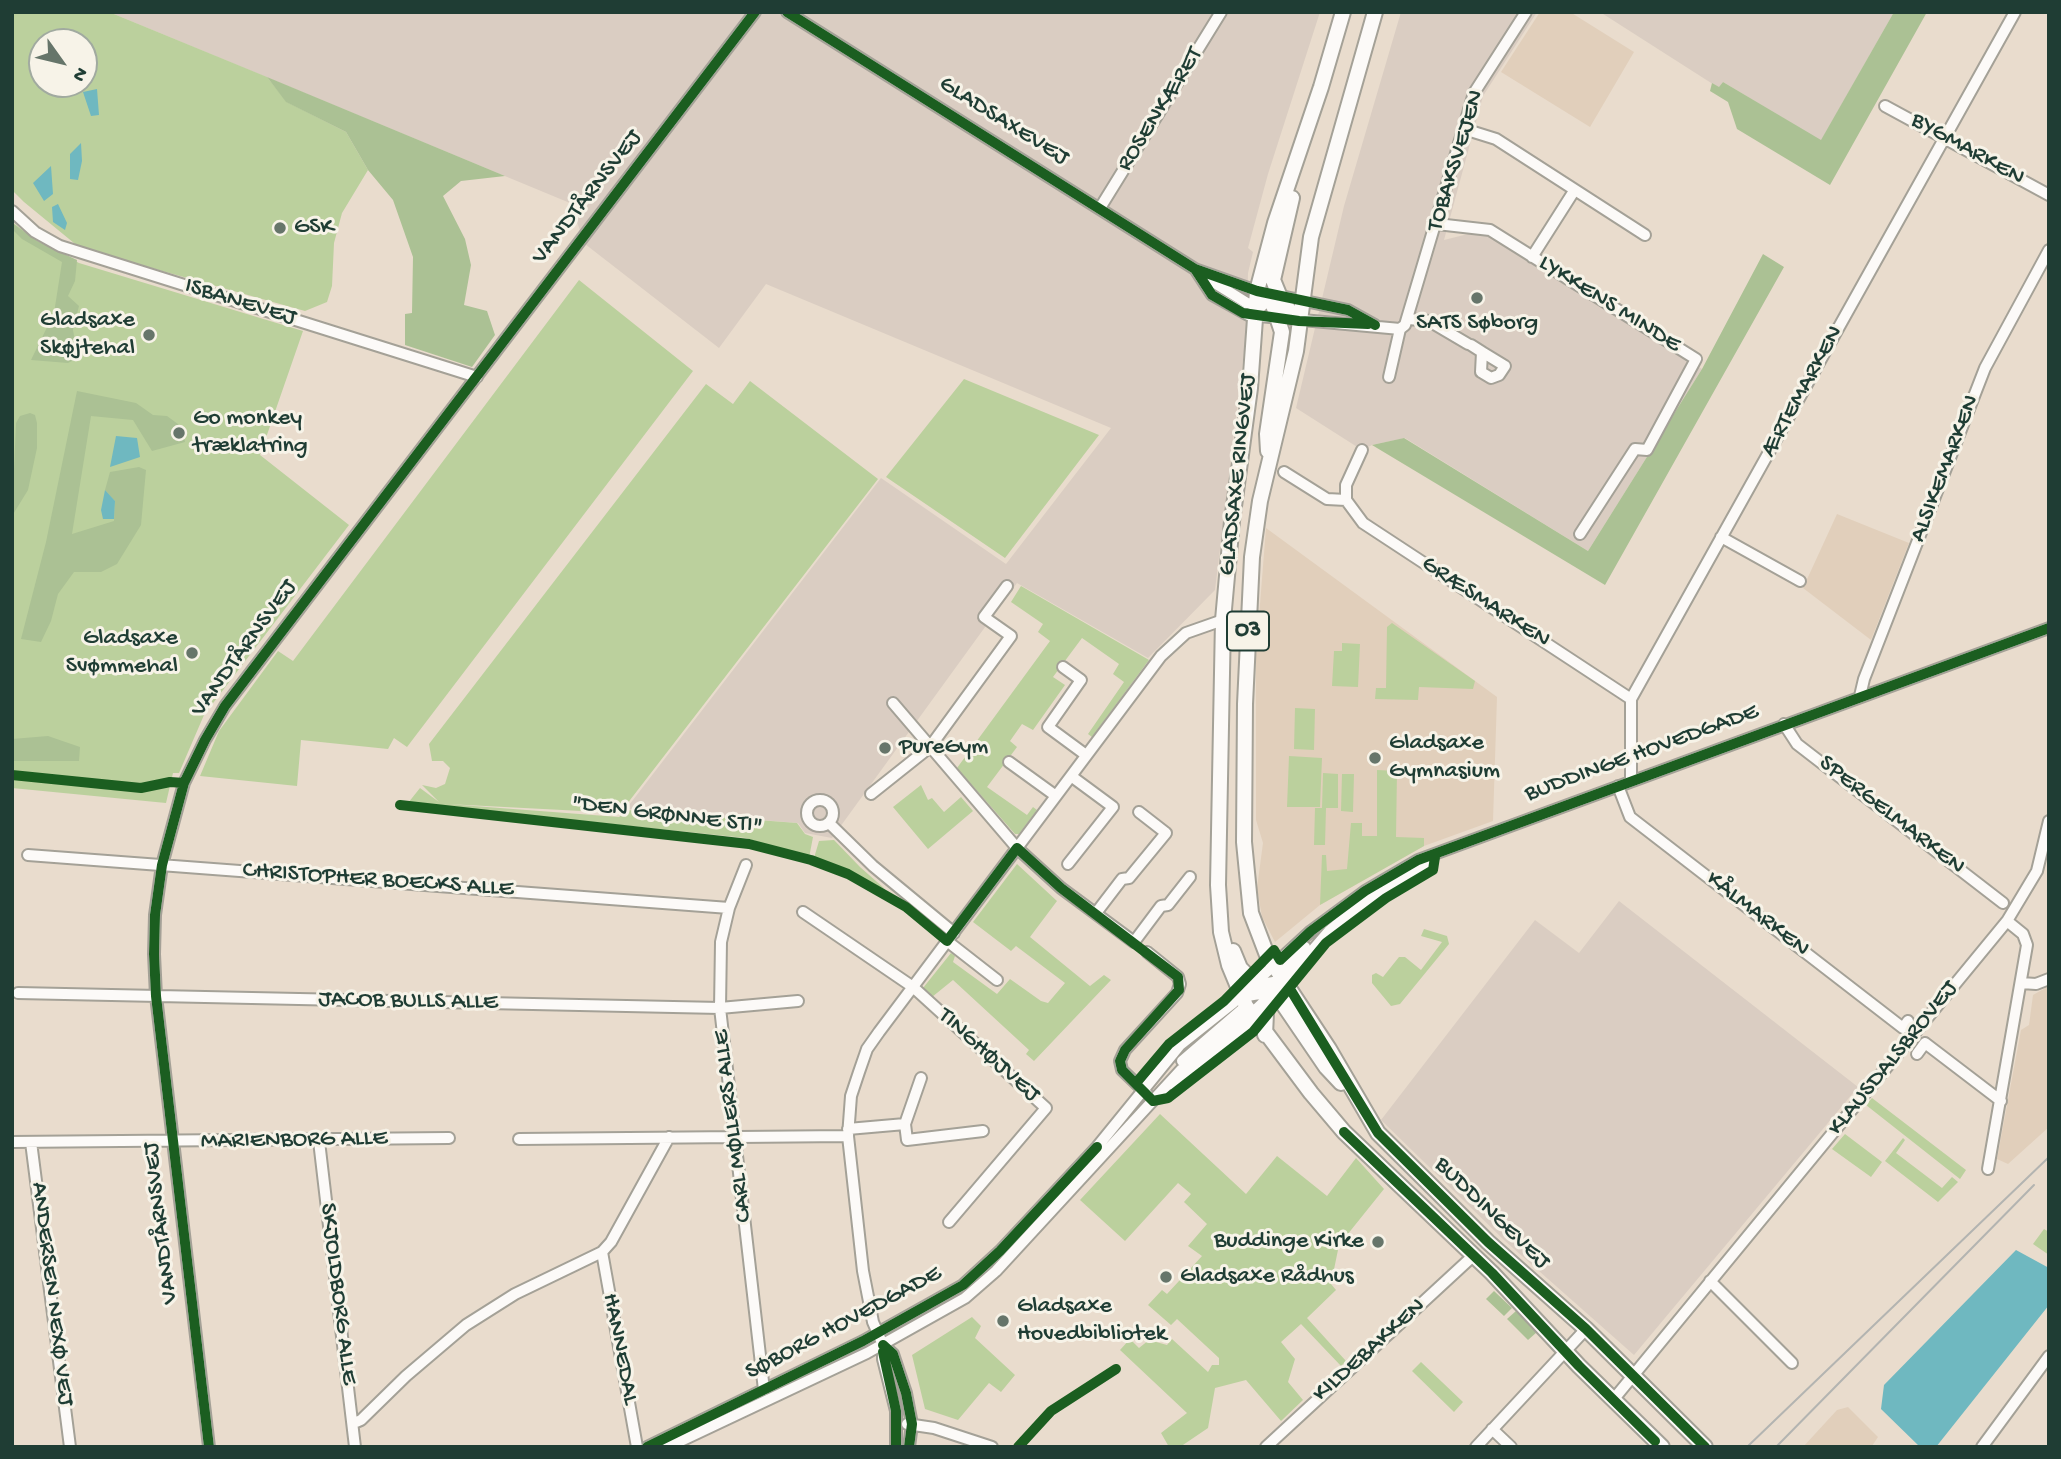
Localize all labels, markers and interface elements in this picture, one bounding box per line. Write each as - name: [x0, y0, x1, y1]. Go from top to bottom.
- north arrow: [28, 28, 98, 98]
- street label: ROSENKÆRET: [1112, 43, 1210, 177]
- text: N: [66, 62, 92, 85]
- street label: GLADSAXEVEJ: [933, 71, 1073, 173]
- street label: TOBAKSVEJEN: [1422, 87, 1492, 235]
- street label: BYGMARKEN: [1905, 107, 2029, 193]
- street label: VANDTÅRNSVEJ: [527, 125, 649, 271]
- place label: GSK: [294, 214, 333, 242]
- marker: GSK: [272, 220, 288, 236]
- street label: LYKKENS MINDE: [1532, 250, 1686, 360]
- street label: ISBANEVEJ: [181, 272, 299, 334]
- marker: SATS Søborg: [1469, 290, 1485, 306]
- place label: Gladsaxe Skøjtehal: [40, 307, 135, 363]
- place label: SATS Søborg: [1416, 310, 1538, 338]
- street label: ÆRTEMARKEN: [1755, 321, 1851, 463]
- marker: Gladsaxe Skøjtehal: [141, 327, 157, 343]
- street label: GLADSAXE RINGVEJ: [1214, 373, 1264, 577]
- street label: ALSIKEMARKEN: [1905, 391, 1987, 547]
- place label: Go monkey træklatring: [193, 405, 308, 461]
- marker: Go monkey træklatring: [171, 425, 187, 441]
- street label: GRÆSMARKEN: [1415, 551, 1555, 655]
- street label: VANDTÅRNSVEJ: [186, 575, 304, 723]
- road number: O3: [1227, 611, 1269, 650]
- place label: Gladsaxe Svømmehal: [66, 625, 178, 681]
- marker: Gladsaxe Svømmehal: [184, 645, 200, 661]
- street label: BUDDINGE HOVEDGADE: [1521, 698, 1763, 810]
- place label: Gladsaxe Gymnasium: [1389, 730, 1500, 786]
- place label: PureGym: [899, 734, 988, 762]
- marker: PureGym: [877, 740, 893, 756]
- marker: Gladsaxe Gymnasium: [1367, 750, 1383, 766]
- street label: SPERGELMARKEN: [1812, 750, 1970, 882]
- street label: "DEN GRØNNE STI": [570, 790, 764, 842]
- street label: CHRISTOPHER BOECKS ALLE: [242, 857, 514, 905]
- street label: KÅLMARKEN: [1700, 866, 1814, 964]
- street label: KLAUSDALSBROVEJ: [1823, 976, 1965, 1142]
- street label: JACOB BULLS ALLE: [318, 986, 498, 1018]
- street label: TINGHØJVEJ: [931, 1003, 1045, 1109]
- street label: CARL MØLLERS ALLE: [708, 1028, 760, 1224]
- street label: MARIENBORG ALLE: [200, 1125, 388, 1157]
- street label: VANDTÅRNSVEJ: [138, 1141, 186, 1305]
- street label: BUDDINGEVEJ: [1427, 1152, 1555, 1276]
- street label: ANDERSEN NEXØ VEJ: [23, 1181, 79, 1407]
- street label: SKJOLDBORG ALLE: [312, 1202, 362, 1386]
- place label: Buddinge Kirke: [1214, 1228, 1364, 1256]
- marker: Buddinge Kirke: [1370, 1234, 1386, 1250]
- street label: SØBORG HOVEDGADE: [741, 1260, 947, 1388]
- place label: Gladsaxe Rådhus: [1180, 1263, 1354, 1291]
- marker: Gladsaxe Rådhus: [1158, 1269, 1174, 1285]
- street label: HANNEDAL: [594, 1291, 644, 1407]
- place label: Gladsaxe Hovedbibliotek: [1017, 1293, 1167, 1349]
- street label: KILDEBAKKEN: [1308, 1293, 1432, 1409]
- marker: Gladsaxe Hovedbibliotek: [995, 1313, 1011, 1329]

